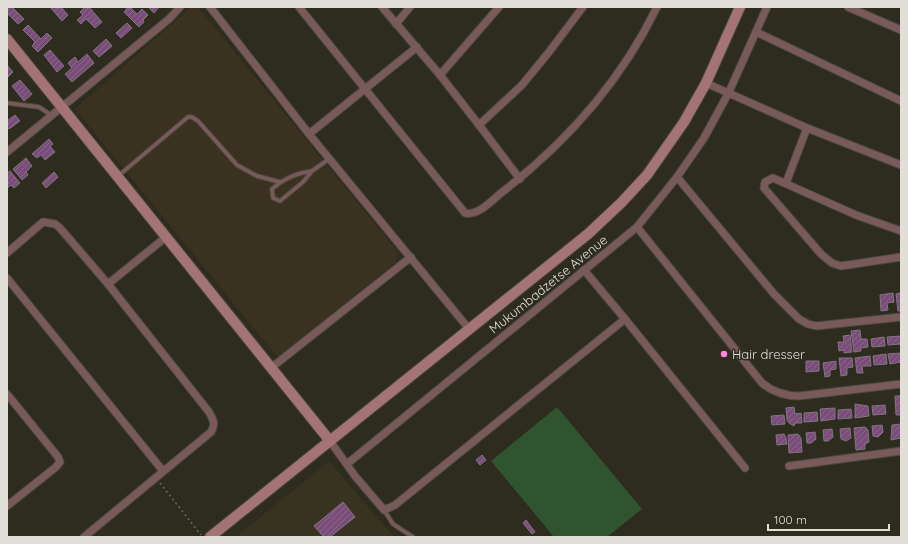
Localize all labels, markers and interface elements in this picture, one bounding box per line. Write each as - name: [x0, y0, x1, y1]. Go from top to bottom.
- street label: Mukumbadzetse Avenue: [486, 231, 610, 337]
- place label: Hair dresser: [732, 346, 805, 362]
- marker: Hair dresser: [719, 349, 729, 359]
- scale bar: [768, 506, 889, 532]
- text: 100 m: [774, 512, 807, 527]

